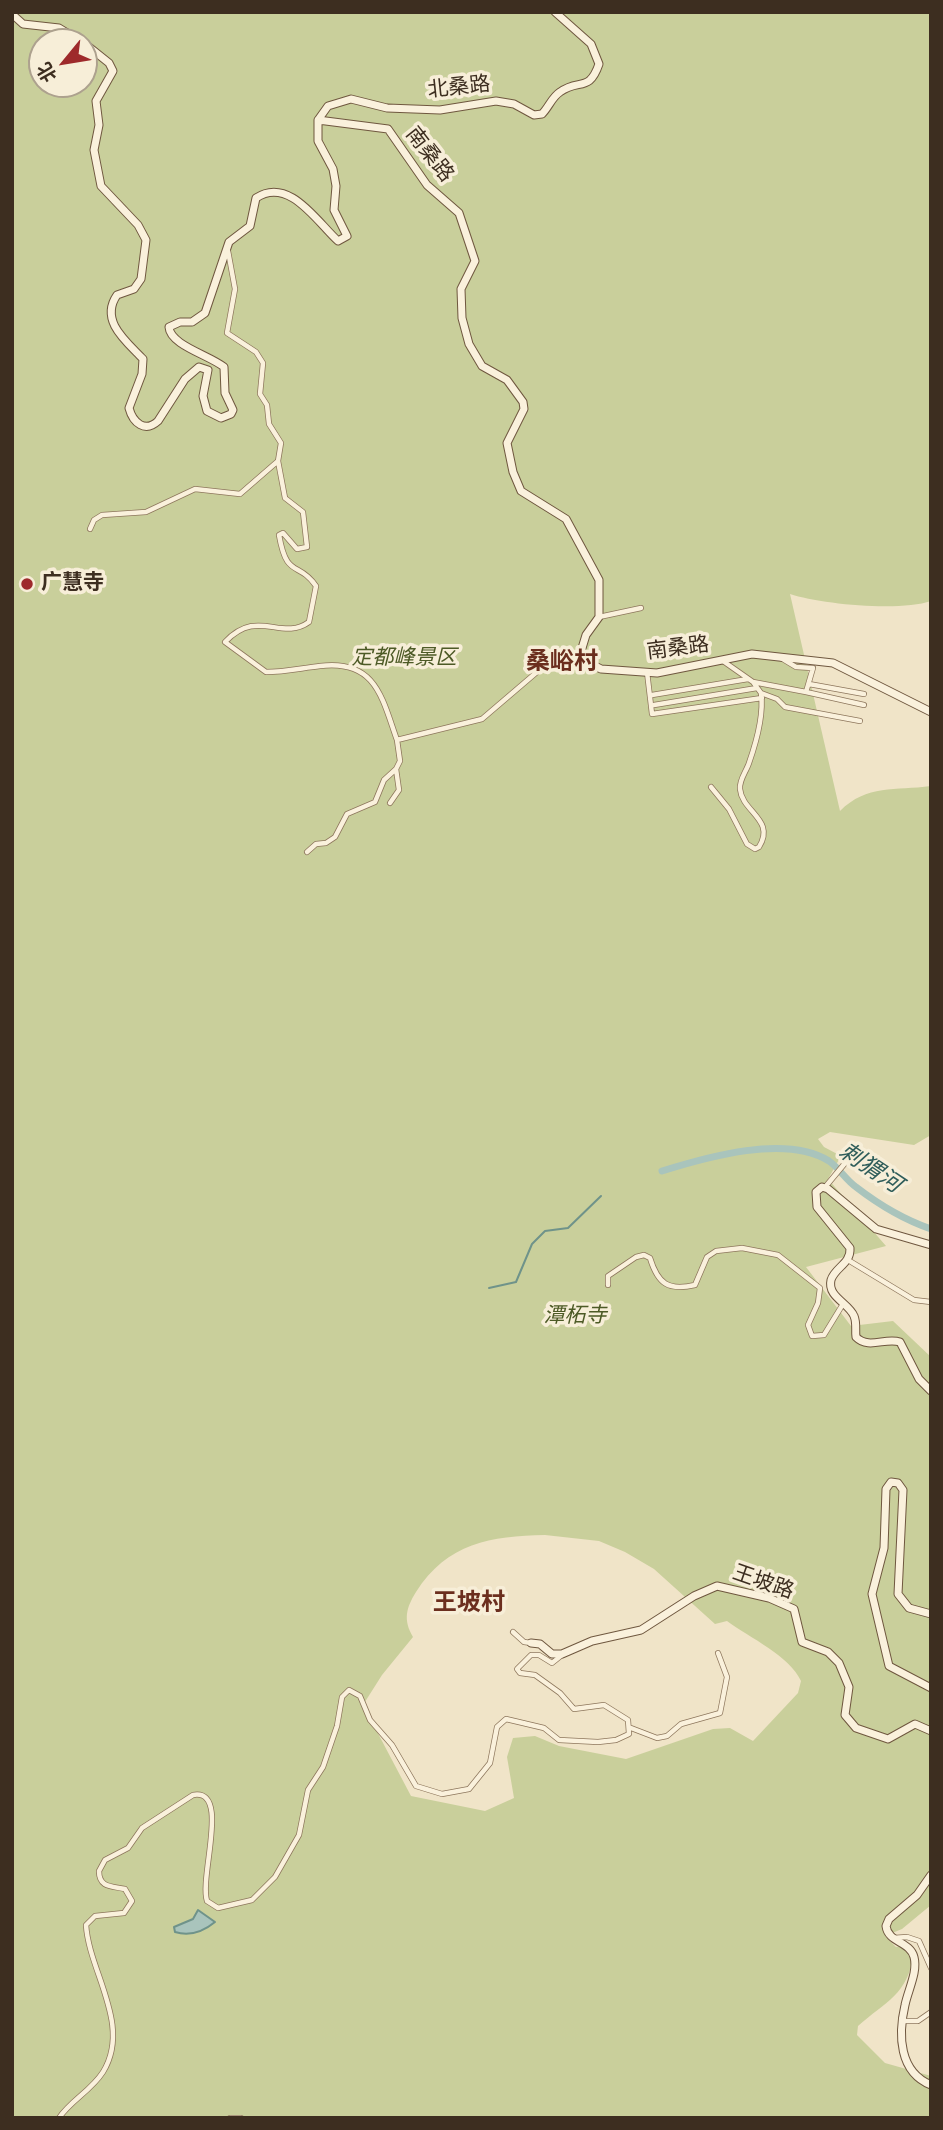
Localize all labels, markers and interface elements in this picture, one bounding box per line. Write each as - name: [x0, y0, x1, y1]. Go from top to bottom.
- north arrow: [28, 28, 98, 98]
- text: 北: [31, 58, 63, 87]
- street label: 北桑路: [426, 72, 492, 104]
- street label: 南桑路: [400, 122, 458, 188]
- place label: 广慧寺: [41, 571, 104, 597]
- marker: 广慧寺: [19, 576, 35, 592]
- street label: 南桑路: [645, 633, 711, 665]
- park label: 定都峰景区: [352, 646, 456, 672]
- district label: 桑峪村: [526, 649, 598, 677]
- water label: 刺猬河: [834, 1138, 906, 1200]
- park label: 潭柘寺: [544, 1304, 606, 1330]
- street label: 王坡路: [729, 1561, 797, 1605]
- district label: 王坡村: [433, 1590, 505, 1618]

